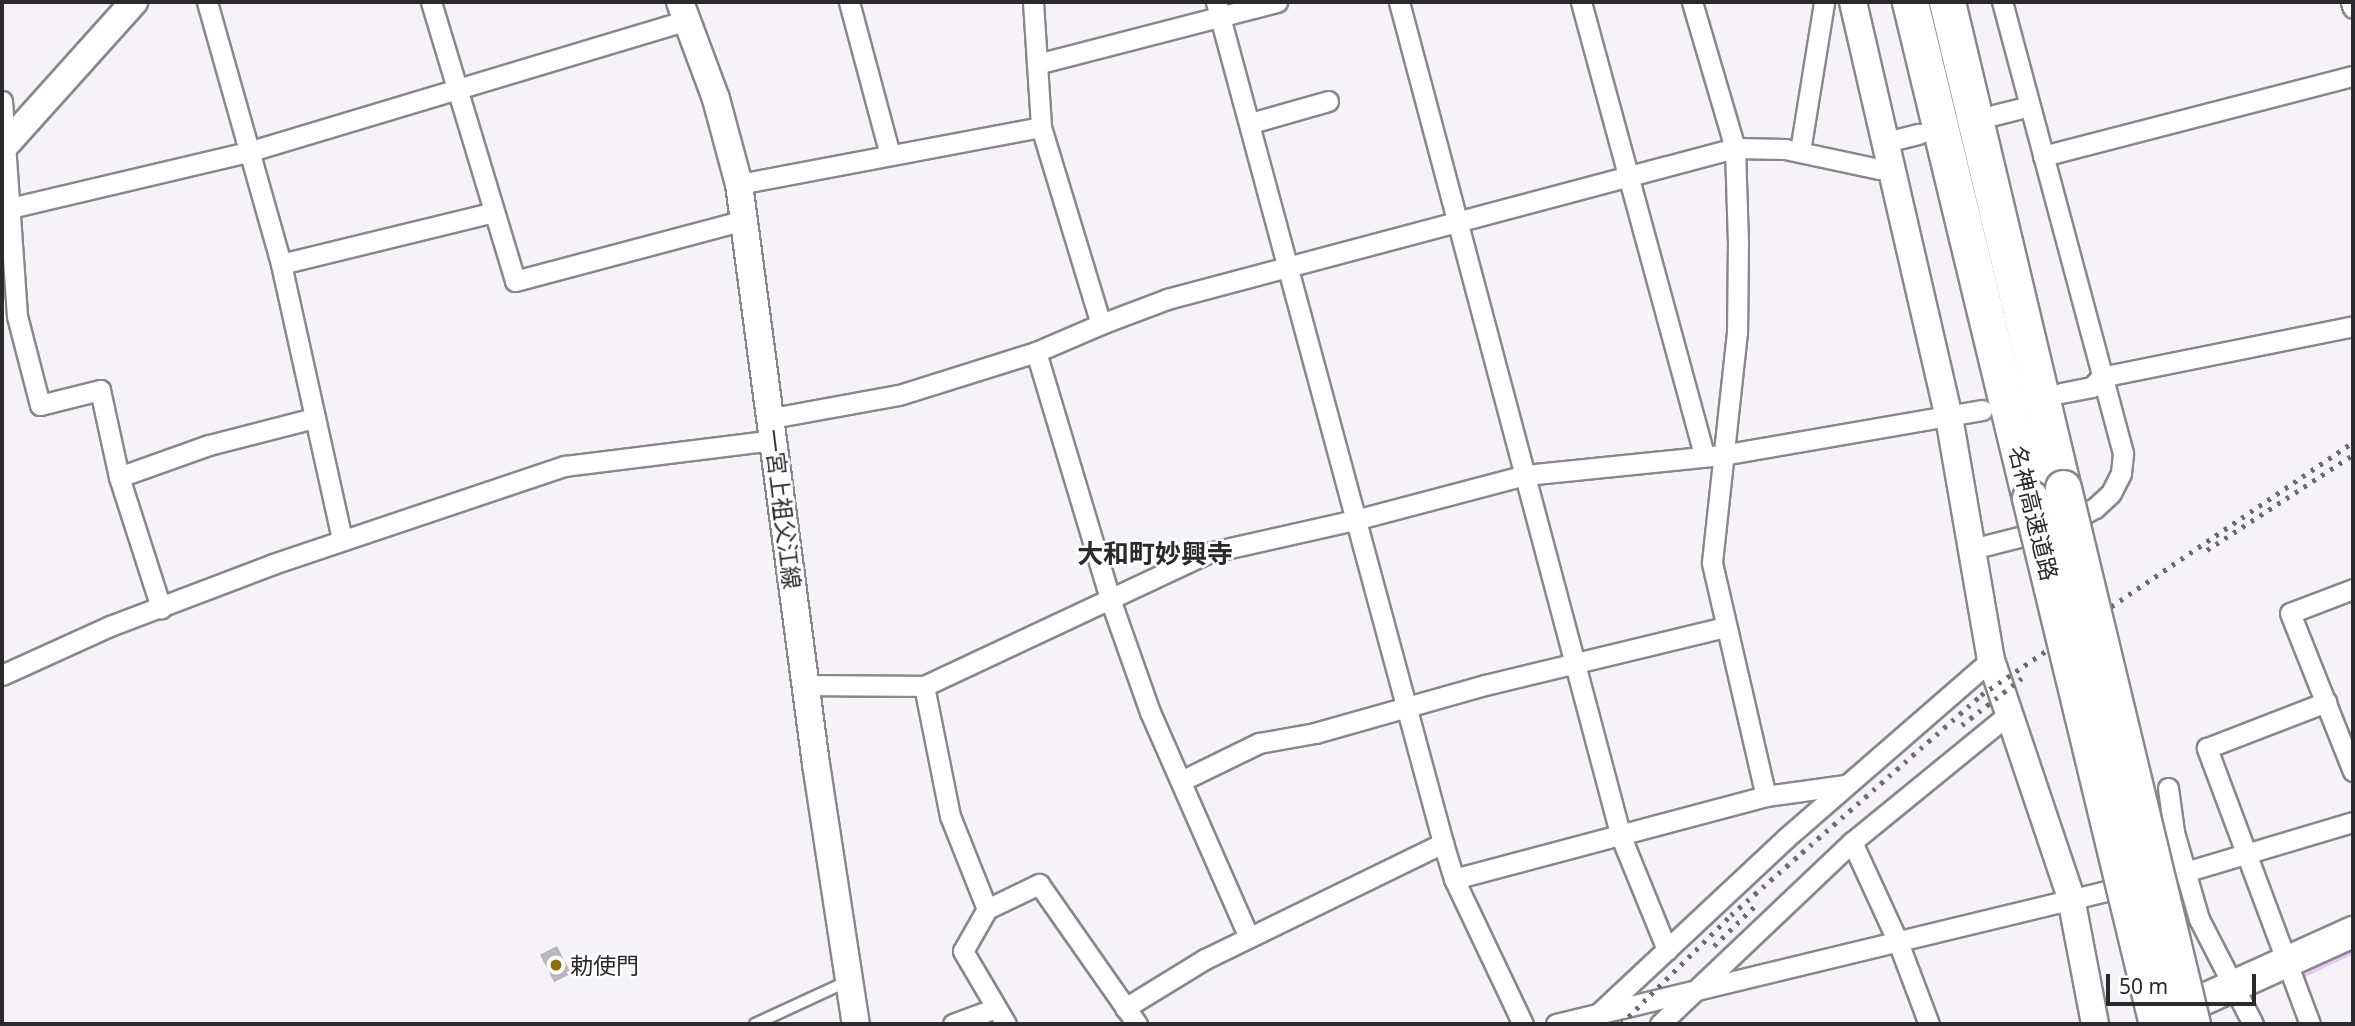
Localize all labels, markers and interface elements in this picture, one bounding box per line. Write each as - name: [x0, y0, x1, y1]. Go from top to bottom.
- street label: 一宮上祖父江線: [759, 427, 807, 591]
- street label: 名神高速道路: [2004, 443, 2064, 583]
- district label: 大和町妙興寺: [1077, 538, 1233, 570]
- place label: 勅使門: [570, 951, 639, 979]
- marker: 勅使門: [548, 957, 564, 973]
- scale bar: [2110, 960, 2260, 1004]
- text: 50 m: [2119, 972, 2168, 1000]

